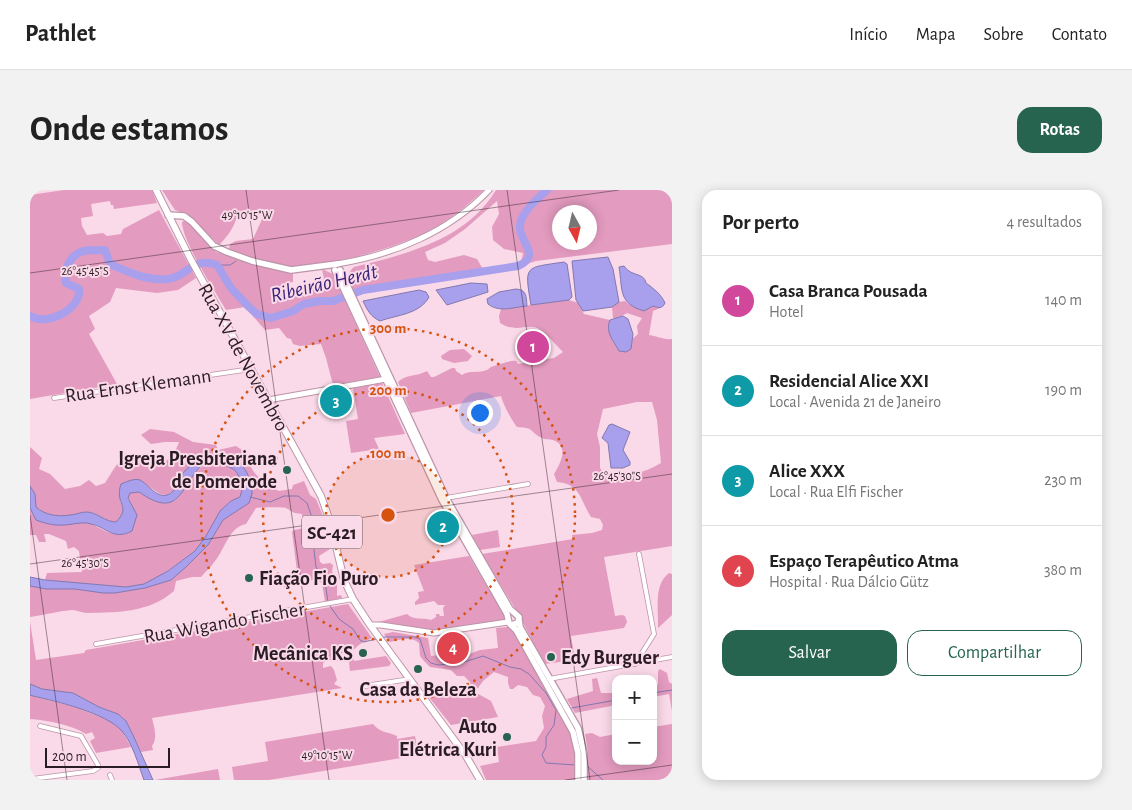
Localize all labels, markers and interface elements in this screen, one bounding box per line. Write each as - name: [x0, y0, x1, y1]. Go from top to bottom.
- text: Pathlet: [25, 22, 96, 46]
- text: Início: [849, 26, 888, 44]
- text: Mapa: [916, 26, 956, 44]
- text: Sobre: [984, 26, 1024, 44]
- text: Contato: [1052, 26, 1107, 44]
- button: Rotas: [1017, 107, 1102, 153]
- text: Onde estamos: [30, 112, 229, 147]
- north arrow: [552, 205, 597, 250]
- text: 49°10'15"W: [222, 209, 273, 221]
- text: Por perto: [722, 212, 799, 233]
- text: 4 resultados: [1007, 214, 1082, 230]
- water label: Ribeirão Herdt: [268, 261, 380, 306]
- text: 26°45'45"S: [61, 265, 109, 277]
- street label: Rua XV de Novembro: [194, 280, 292, 435]
- text: Casa Branca Pousada: [769, 282, 928, 301]
- text: 1: [735, 292, 741, 308]
- text: 140 m: [1045, 292, 1082, 308]
- text: Hotel: [769, 304, 804, 320]
- text: 300 m: [370, 321, 406, 336]
- pin: 1: [517, 328, 549, 366]
- street label: Rua Ernst Klemann: [64, 366, 212, 406]
- text: Residencial Alice XXI: [769, 372, 929, 391]
- pin: 3: [320, 382, 352, 420]
- text: 2: [734, 382, 742, 398]
- text: 190 m: [1045, 382, 1082, 398]
- text: 200 m: [369, 383, 407, 398]
- text: Local · Avenida 21 de Janeiro: [769, 394, 941, 410]
- your location: [467, 400, 493, 426]
- text: 100 m: [370, 446, 406, 461]
- place label: Igreja Presbiteriana de Pomerode: [118, 449, 277, 492]
- text: Alice XXX: [769, 462, 845, 481]
- marker: Igreja Presbiteriana de Pomerode: [281, 464, 293, 476]
- text: 26°45'30"S: [593, 470, 641, 482]
- text: 3: [735, 472, 741, 488]
- text: 230 m: [1044, 472, 1082, 488]
- text: Local · Rua Elfi Fischer: [769, 484, 903, 500]
- centre of rings: [379, 506, 397, 524]
- pin: 2: [427, 508, 459, 546]
- road number: SC-421: [302, 516, 362, 548]
- text: Espaço Terapêutico Atma: [769, 552, 959, 571]
- text: 26°45'30"S: [61, 557, 109, 569]
- text: 4: [734, 562, 742, 578]
- text: 380 m: [1044, 562, 1082, 578]
- place label: Fiação Fio Puro: [259, 569, 378, 589]
- marker: Fiação Fio Puro: [243, 572, 255, 584]
- text: Hospital · Rua Dálcio Gütz: [769, 574, 929, 590]
- street label: Rua Wigando Fischer: [142, 599, 307, 647]
- pin: 4: [437, 629, 469, 667]
- button: Salvar: [722, 630, 897, 676]
- button: Compartilhar: [907, 630, 1082, 676]
- place label: Mecânica KS: [253, 644, 353, 664]
- marker: Mecânica KS: [357, 647, 369, 659]
- place label: Edy Burguer: [561, 648, 659, 668]
- marker: Edy Burguer: [545, 651, 557, 663]
- marker: Casa da Beleza: [412, 663, 424, 675]
- map controls: [612, 675, 657, 765]
- button: +: [612, 675, 657, 720]
- place label: Casa da Beleza: [359, 680, 477, 700]
- place label: Auto Elétrica Kuri: [399, 717, 497, 760]
- button: −: [612, 720, 657, 765]
- marker: Auto Elétrica Kuri: [501, 731, 513, 743]
- scale bar: [45, 745, 170, 768]
- text: 49°10'15"W: [302, 749, 353, 761]
- text: 200 m: [52, 750, 87, 764]

